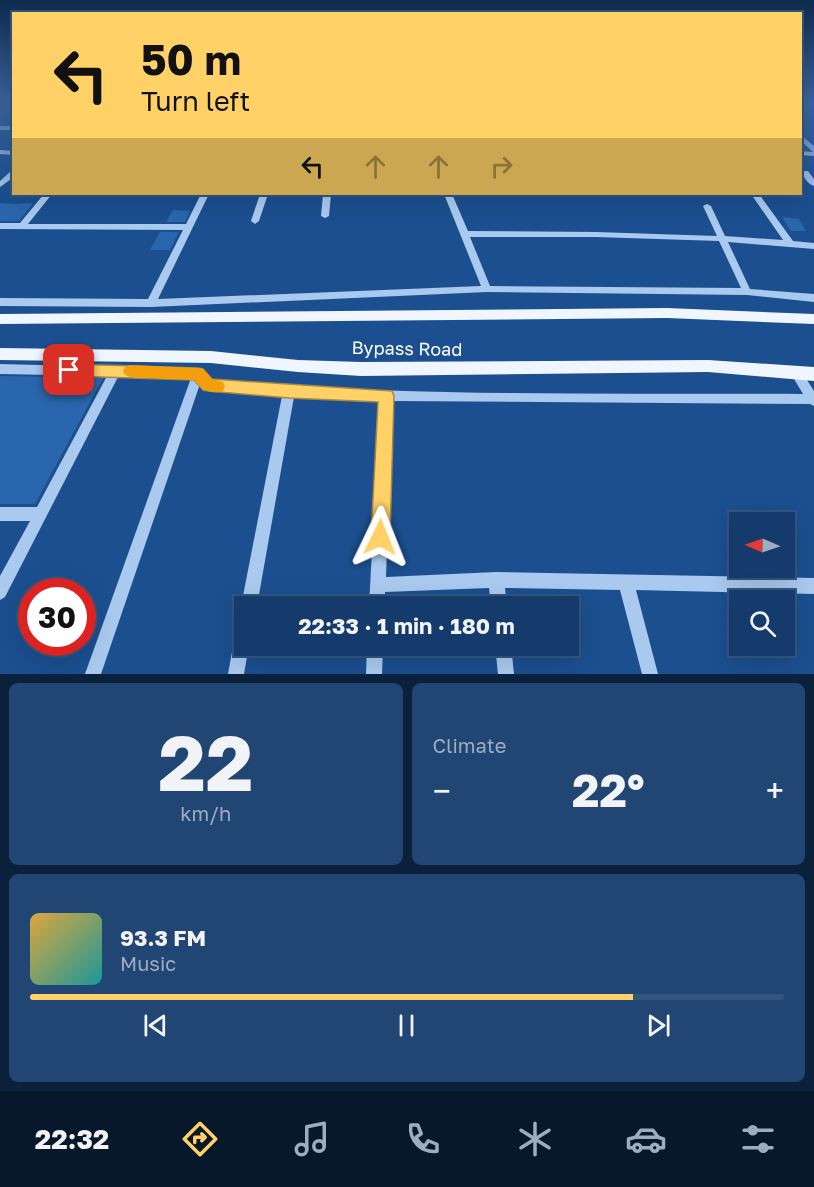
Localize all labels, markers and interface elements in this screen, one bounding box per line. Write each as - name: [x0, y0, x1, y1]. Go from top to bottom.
- text: 50 m: [141, 34, 241, 84]
- icon: left: [42, 36, 120, 114]
- text: Turn left: [141, 85, 250, 117]
- icon: left: [296, 150, 329, 183]
- icon: ahead: [359, 150, 392, 183]
- icon: ahead: [422, 150, 455, 183]
- icon: right: [485, 150, 518, 183]
- street label: Bypass Road: [351, 336, 463, 360]
- pin: [43, 344, 94, 395]
- icon: arrive: [52, 353, 85, 386]
- position arrow: [348, 505, 412, 569]
- north arrow: [729, 512, 795, 578]
- map controls: [729, 512, 795, 656]
- speed limit sign: 30: [18, 578, 96, 656]
- button: search: [729, 590, 795, 656]
- text: 22:33 · 1 min · 180 m: [298, 612, 515, 639]
- text: 22: [158, 715, 253, 808]
- text: Climate: [433, 733, 506, 757]
- text: 22°: [572, 763, 644, 817]
- text: −: [433, 771, 451, 810]
- text: +: [766, 771, 784, 810]
- text: km/h: [180, 801, 231, 825]
- text: 93.3 FM: [120, 924, 206, 951]
- text: Music: [120, 951, 176, 975]
- icon: previous: [139, 1009, 172, 1042]
- icon: pause: [390, 1009, 423, 1042]
- icon: next: [642, 1009, 675, 1042]
- icon: directions: [179, 1118, 221, 1160]
- icon: music: [291, 1118, 333, 1160]
- icon: phone: [402, 1118, 444, 1160]
- icon: climate: [514, 1118, 556, 1160]
- icon: car: [625, 1118, 667, 1160]
- icon: filters: [737, 1118, 779, 1160]
- text: 22:32: [35, 1123, 109, 1155]

